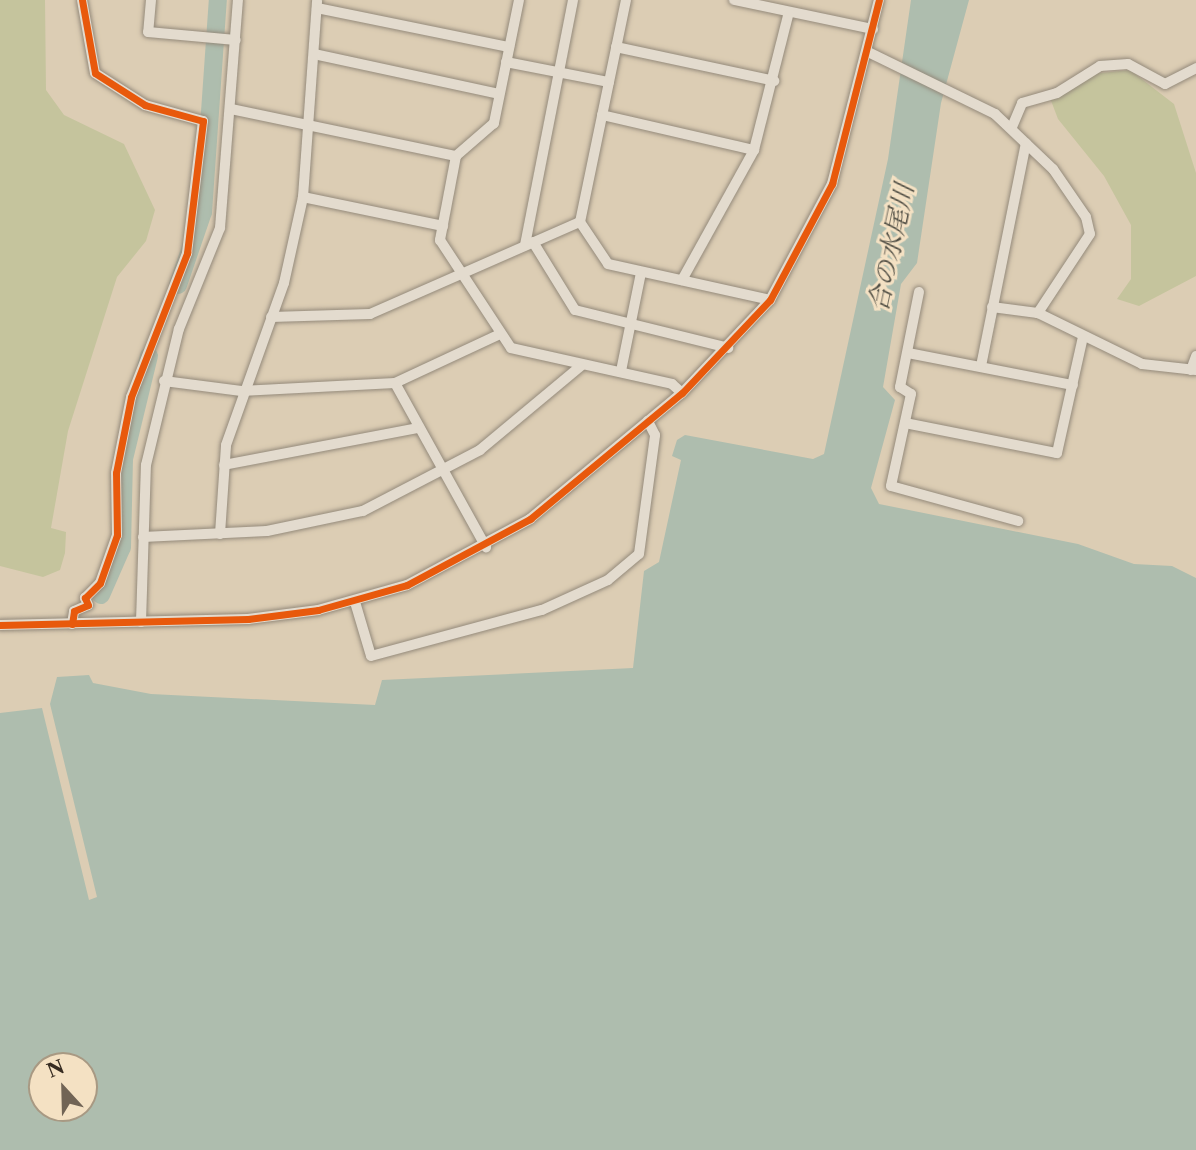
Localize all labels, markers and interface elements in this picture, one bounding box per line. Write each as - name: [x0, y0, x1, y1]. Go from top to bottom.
- water label: 合の水尾川: [863, 181, 921, 315]
- north arrow: [28, 1052, 98, 1122]
- text: N: [44, 1055, 68, 1083]

